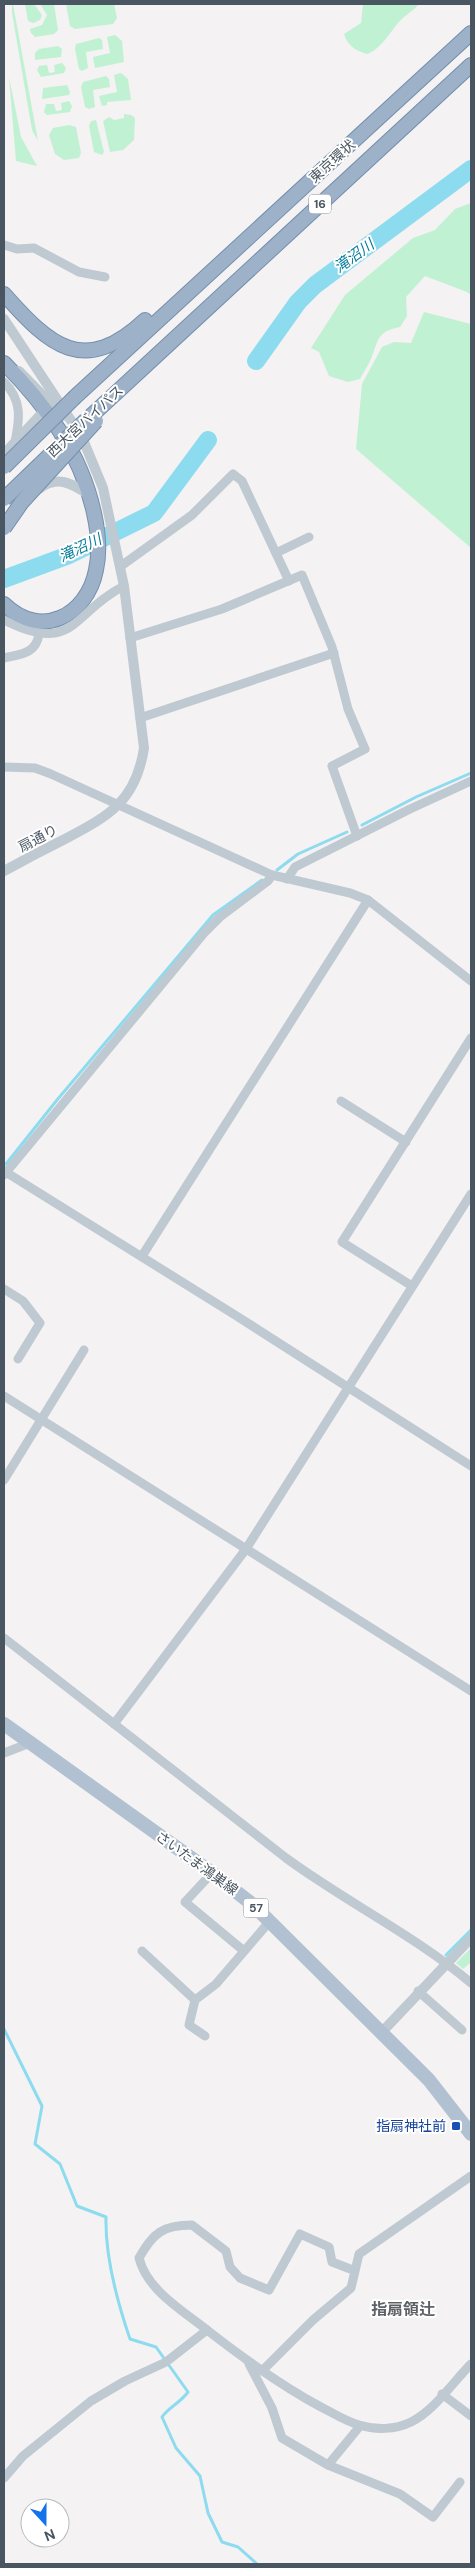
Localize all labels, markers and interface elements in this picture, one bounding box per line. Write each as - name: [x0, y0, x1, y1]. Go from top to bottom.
- street label: 東京環状: [305, 136, 359, 186]
- road number: 16: [309, 194, 331, 213]
- water label: 滝沼川: [330, 234, 380, 277]
- street label: 西大宮バイパス: [43, 381, 127, 461]
- water label: 滝沼川: [55, 529, 106, 567]
- street label: 扇通り: [15, 820, 61, 856]
- street label: さいたま鴻巣線: [152, 1827, 242, 1899]
- road number: 57: [244, 1899, 268, 1918]
- place label: 指扇神社前: [376, 2117, 446, 2135]
- marker: 指扇神社前: [450, 2120, 462, 2132]
- district label: 指扇領辻: [371, 2299, 435, 2320]
- north arrow: [20, 2498, 70, 2548]
- text: N: [42, 2525, 58, 2545]

